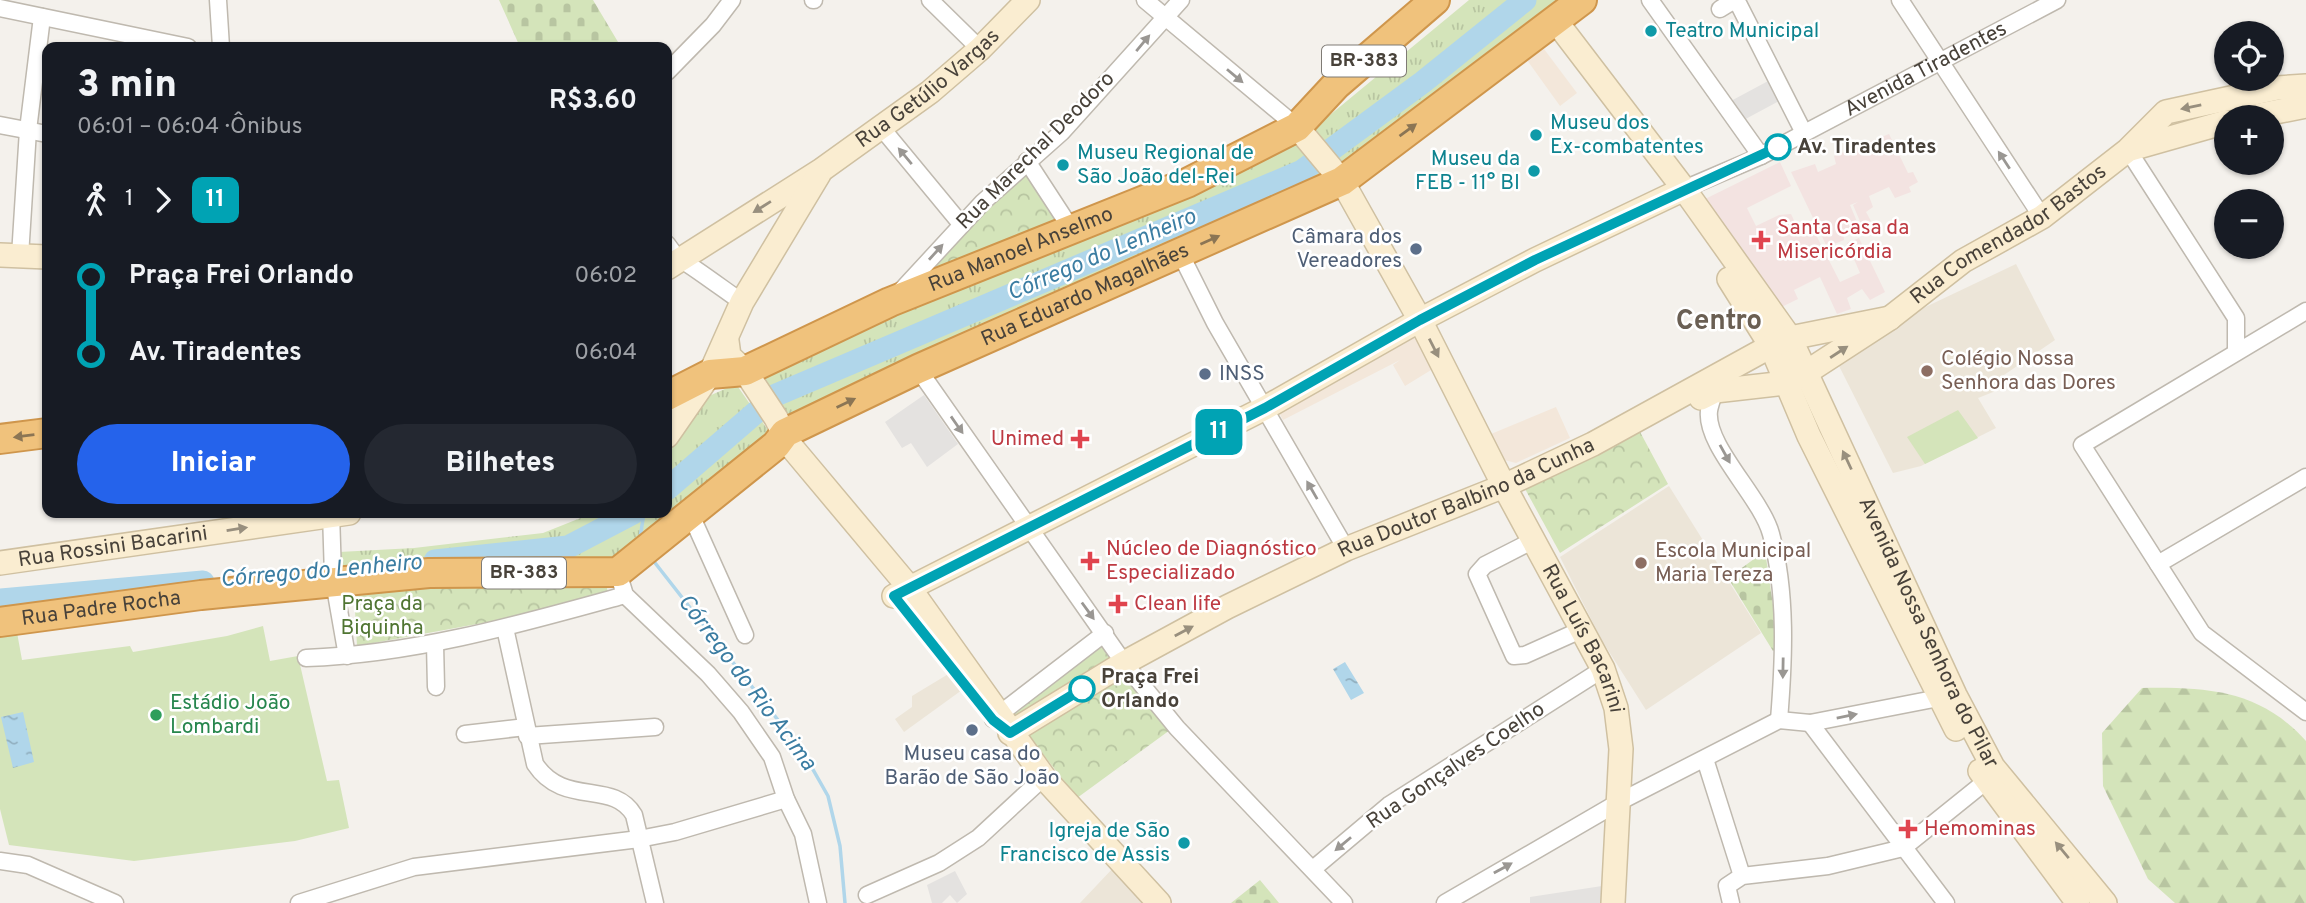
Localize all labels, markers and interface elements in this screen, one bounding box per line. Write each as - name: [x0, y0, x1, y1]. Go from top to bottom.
- street label: Avenida Tiradentes: [1840, 15, 2012, 123]
- place label: Teatro Municipal: [1665, 18, 1819, 45]
- map controls: [2214, 21, 2284, 259]
- button: locate: [2214, 21, 2284, 91]
- street label: Rua Getúlio Vargas: [850, 23, 1006, 154]
- marker: Teatro Municipal: [1643, 23, 1659, 39]
- one-way arrow: [1135, 34, 1150, 51]
- road number: BR-383: [1322, 45, 1406, 76]
- text: 3 min: [77, 62, 177, 111]
- street label: Rua Marechal Deodoro: [951, 66, 1121, 236]
- one-way arrow: [1226, 68, 1243, 83]
- text: R$3.60: [549, 85, 637, 118]
- one-way arrow: [2180, 101, 2202, 112]
- button: +: [2214, 105, 2284, 175]
- place label: Museu dos Ex-combatentes: [1550, 110, 1704, 161]
- text: 06:01 – 06:04 · Ônibus: [77, 113, 302, 142]
- one-way arrow: [1399, 123, 1417, 137]
- marker: Museu dos Ex-combatentes: [1528, 127, 1544, 143]
- marker: Av. Tiradentes: [1765, 134, 1791, 160]
- place label: Av. Tiradentes: [1797, 134, 1937, 161]
- place label: Museu Regional de São João del-Rei: [1077, 140, 1254, 191]
- place label: Museu da FEB - 11° BI: [1415, 146, 1520, 197]
- one-way arrow: [898, 148, 913, 165]
- one-way arrow: [1998, 150, 2011, 169]
- marker: Museu Regional de São João del-Rei: [1055, 157, 1071, 173]
- street label: Rua Comendador Bastos: [1905, 158, 2112, 311]
- marker: Museu da FEB - 11° BI: [1526, 163, 1542, 179]
- icon: walk: [77, 181, 115, 219]
- icon: forward: [144, 181, 182, 219]
- text: 1: [125, 185, 134, 214]
- text: 11: [206, 185, 225, 215]
- button: −: [2214, 189, 2284, 259]
- street label: Rua Manoel Anselmo: [925, 200, 1117, 299]
- one-way arrow: [753, 201, 772, 213]
- water label: Córrego do Lenheiro: [1003, 203, 1202, 309]
- place label: Santa Casa da Misericórdia: [1777, 215, 1909, 266]
- place label: Câmara dos Vereadores: [1291, 224, 1402, 275]
- marker: Santa Casa da Misericórdia: [1751, 230, 1771, 250]
- one-way arrow: [1200, 234, 1221, 245]
- street label: Rua Eduardo Magalhães: [977, 237, 1193, 353]
- marker: Câmara dos Vereadores: [1408, 241, 1424, 257]
- one-way arrow: [928, 243, 944, 261]
- text: Praça Frei Orlando: [129, 260, 354, 293]
- text: 06:02: [574, 262, 637, 291]
- district label: Centro: [1676, 304, 1762, 340]
- text: Av. Tiradentes: [129, 337, 302, 370]
- one-way arrow: [1428, 338, 1439, 358]
- text: 06:04: [574, 339, 637, 368]
- one-way arrow: [1829, 345, 1849, 358]
- place label: Colégio Nossa Senhora das Dores: [1941, 346, 2116, 397]
- place label: INSS: [1219, 361, 1265, 388]
- marker: Colégio Nossa Senhora das Dores: [1919, 363, 1935, 379]
- marker: INSS: [1197, 366, 1213, 382]
- one-way arrow: [836, 398, 856, 409]
- line badge: 11: [1188, 409, 1250, 455]
- one-way arrow: [950, 416, 964, 434]
- text: 11: [1209, 417, 1229, 447]
- button: Iniciar: [77, 424, 350, 504]
- button: Bilhetes: [364, 424, 637, 504]
- place label: Unimed: [991, 426, 1064, 453]
- marker: Unimed: [1070, 429, 1090, 449]
- one-way arrow: [12, 431, 34, 442]
- street label: Rua Doutor Balbino da Cunha: [1333, 432, 1599, 564]
- one-way arrow: [1719, 445, 1731, 464]
- one-way arrow: [1841, 450, 1853, 470]
- one-way arrow: [1306, 481, 1318, 500]
- street label: Avenida Nossa Senhora do Pilar: [1852, 493, 2005, 773]
- street label: Rua Rossini Bacarini: [16, 520, 209, 574]
- one-way arrow: [226, 523, 248, 534]
- place label: Núcleo de Diagnóstico Especializado: [1106, 536, 1317, 587]
- place label: Escola Municipal Maria Tereza: [1655, 538, 1811, 589]
- water label: Córrego do Lenheiro: [219, 549, 424, 595]
- marker: Núcleo de Diagnóstico Especializado: [1080, 551, 1100, 571]
- marker: Escola Municipal Maria Tereza: [1633, 555, 1649, 571]
- road number: BR-383: [482, 558, 566, 588]
- street label: Rua Luís Bacarini: [1535, 559, 1630, 714]
- street label: Rua Padre Rocha: [20, 584, 182, 632]
- water label: Córrego do Rio Acima: [670, 589, 822, 777]
- park label: Praça da Biquinha: [341, 591, 423, 642]
- place label: Clean life: [1134, 591, 1221, 618]
- marker: Clean life: [1108, 594, 1128, 614]
- one-way arrow: [1081, 601, 1095, 620]
- one-way arrow: [1174, 625, 1194, 637]
- one-way arrow: [1777, 657, 1788, 679]
- place label: Praça Frei Orlando: [1101, 664, 1199, 715]
- marker: Praça Frei Orlando: [1069, 676, 1095, 702]
- place label: Estádio João Lombardi: [170, 690, 291, 741]
- street label: Rua Gonçalves Coelho: [1362, 696, 1550, 836]
- marker: Estádio João Lombardi: [148, 707, 164, 723]
- one-way arrow: [1836, 710, 1858, 721]
- marker: Museu casa do Barão de São João: [964, 722, 980, 738]
- place label: Museu casa do Barão de São João: [885, 741, 1060, 792]
- place label: Hemominas: [1924, 816, 2036, 843]
- place label: Igreja de São Francisco de Assis: [1000, 818, 1170, 869]
- marker: Hemominas: [1898, 819, 1918, 839]
- marker: Igreja de São Francisco de Assis: [1176, 835, 1192, 851]
- one-way arrow: [1335, 836, 1353, 851]
- one-way arrow: [2054, 841, 2070, 859]
- one-way arrow: [1493, 862, 1513, 874]

